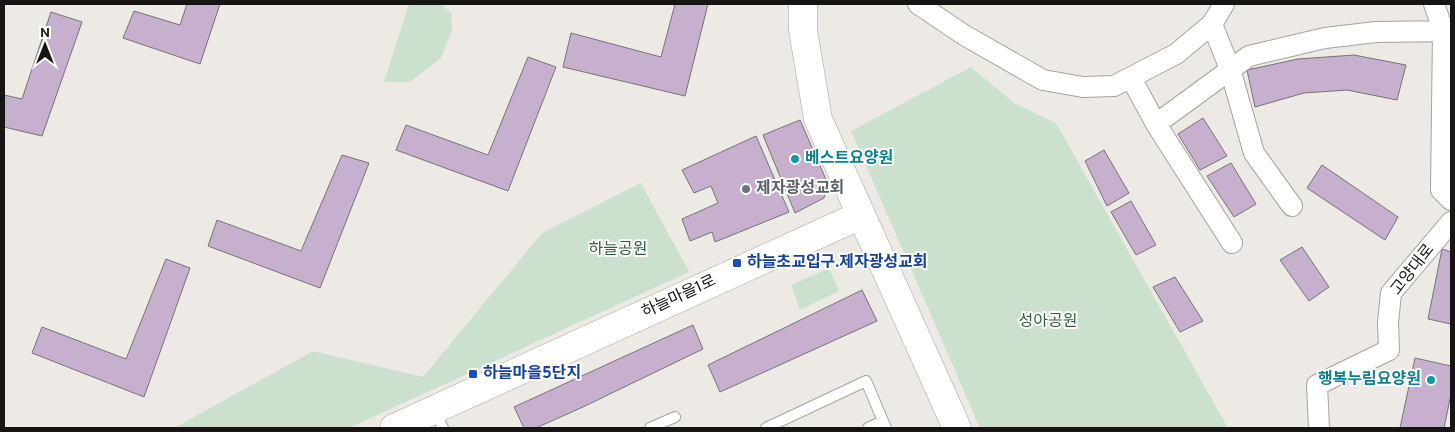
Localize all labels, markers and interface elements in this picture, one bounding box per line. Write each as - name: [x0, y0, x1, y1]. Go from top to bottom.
- north arrow: [20, 20, 70, 70]
- text: N: [40, 25, 50, 42]
- place label: 베스트요양원: [805, 149, 893, 169]
- marker: 베스트요양원: [789, 153, 801, 165]
- place label: 제자광성교회: [756, 179, 844, 199]
- marker: 제자광성교회: [740, 183, 752, 195]
- park label: 하늘공원: [589, 240, 647, 260]
- street label: 고양대로: [1387, 240, 1439, 299]
- place label: 하늘초교입구.제자광성교회: [747, 253, 928, 273]
- marker: 하늘초교입구.제자광성교회: [731, 257, 743, 269]
- street label: 하늘마을1로: [639, 271, 720, 323]
- park label: 성아공원: [1019, 312, 1077, 332]
- place label: 하늘마을5단지: [483, 364, 581, 384]
- marker: 하늘마을5단지: [467, 368, 479, 380]
- place label: 행복누림요양원: [1318, 370, 1421, 390]
- marker: 행복누림요양원: [1425, 374, 1437, 386]

